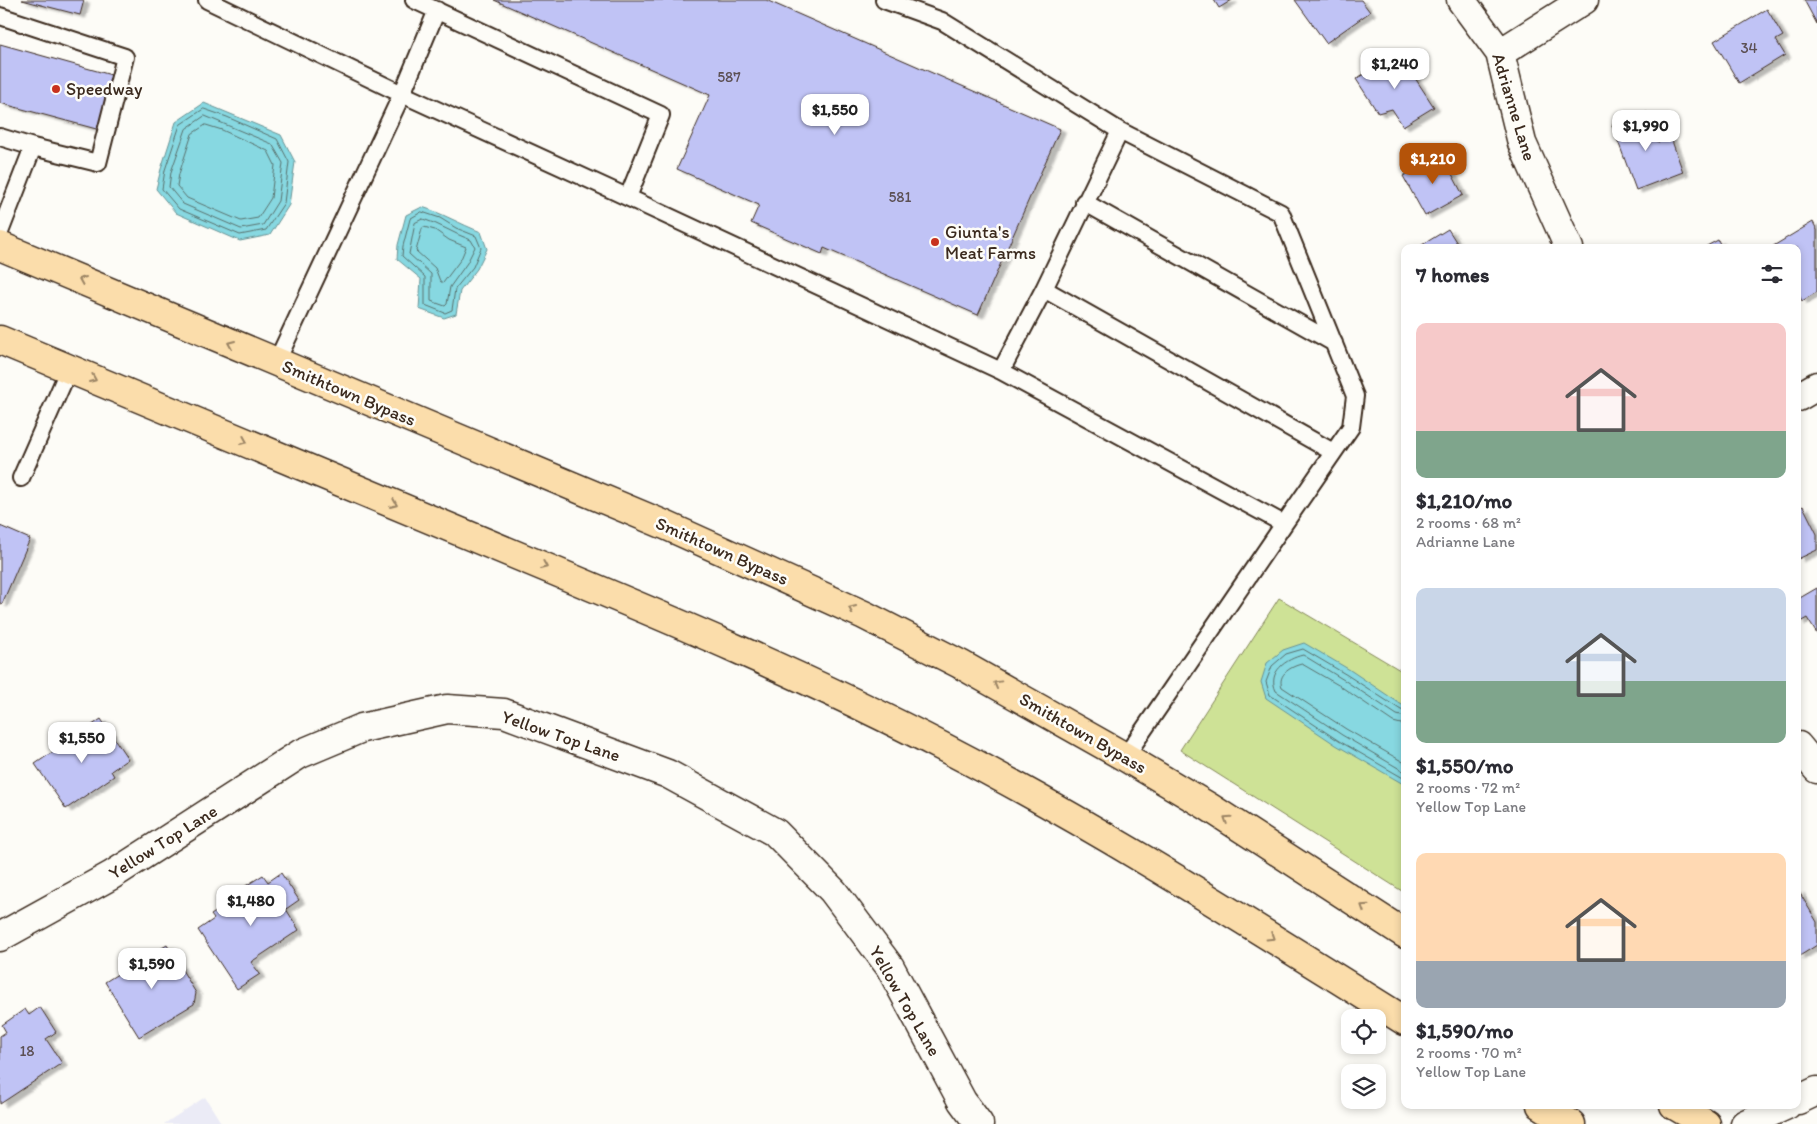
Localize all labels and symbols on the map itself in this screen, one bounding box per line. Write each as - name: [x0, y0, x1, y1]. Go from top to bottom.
- house number: 34: [1740, 39, 1758, 57]
- pin: $1,240: [1354, 48, 1436, 90]
- street label: Adrianne Lane: [1487, 51, 1541, 163]
- house number: 587: [717, 68, 741, 86]
- place label: Speedway: [66, 78, 143, 100]
- marker: Speedway: [50, 83, 62, 95]
- pin: $1,550: [794, 94, 876, 136]
- pin: $1,990: [1605, 110, 1687, 152]
- pin: $1,210: [1392, 142, 1474, 185]
- house number: 581: [888, 188, 912, 206]
- place label: Giunta's Meat Farms: [945, 221, 1036, 264]
- marker: Giunta's Meat Farms: [929, 236, 941, 248]
- one-way arrow: [78, 276, 87, 287]
- one-way arrow: [227, 339, 236, 350]
- street label: Smithtown Bypass: [279, 355, 419, 431]
- one-way arrow: [89, 373, 97, 383]
- one-way arrow: [239, 436, 247, 446]
- one-way arrow: [389, 497, 398, 508]
- street label: Smithtown Bypass: [652, 512, 792, 590]
- one-way arrow: [539, 561, 547, 571]
- one-way arrow: [849, 606, 858, 616]
- one-way arrow: [993, 680, 1002, 690]
- street label: Smithtown Bypass: [1016, 688, 1150, 778]
- street label: Yellow Top Lane: [499, 705, 623, 767]
- pin: $1,550: [41, 722, 123, 764]
- street label: Yellow Top Lane: [105, 800, 221, 884]
- one-way arrow: [1224, 816, 1233, 826]
- pin: $1,480: [210, 884, 292, 927]
- one-way arrow: [1360, 904, 1369, 914]
- one-way arrow: [1265, 931, 1274, 941]
- street label: Yellow Top Lane: [864, 942, 946, 1060]
- pin: $1,590: [111, 948, 193, 990]
- house number: 18: [19, 1042, 35, 1060]

